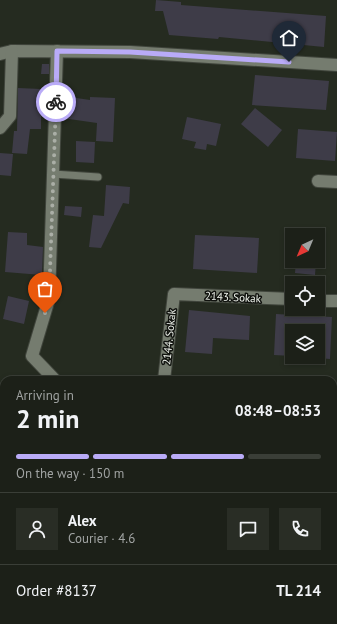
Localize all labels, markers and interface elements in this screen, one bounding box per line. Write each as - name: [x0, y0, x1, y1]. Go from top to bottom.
- pin: [272, 21, 306, 62]
- icon: home: [278, 27, 300, 49]
- courier: [36, 82, 76, 122]
- icon: bike: [45, 91, 67, 113]
- north arrow: [285, 228, 325, 268]
- map controls: [285, 228, 325, 364]
- pin: [28, 272, 62, 313]
- button: locate: [285, 276, 325, 316]
- icon: bag: [34, 278, 56, 300]
- street label: 2143. Sokak: [205, 289, 262, 305]
- street label: 2144. Sokak: [159, 308, 179, 366]
- button: layers: [285, 324, 325, 364]
- text: Arriving in: [16, 387, 74, 404]
- text: 08:48–08:53: [235, 401, 321, 420]
- text: 2 min: [16, 402, 79, 435]
- text: On the way · 150 m: [16, 465, 124, 482]
- button: person: [16, 508, 58, 550]
- button: chat: [227, 508, 269, 550]
- button: phone: [279, 508, 321, 550]
- text: Alex: [68, 511, 97, 530]
- text: Courier · 4.6: [68, 530, 135, 547]
- text: Order #8137: [16, 581, 97, 600]
- text: TL 214: [276, 581, 321, 600]

